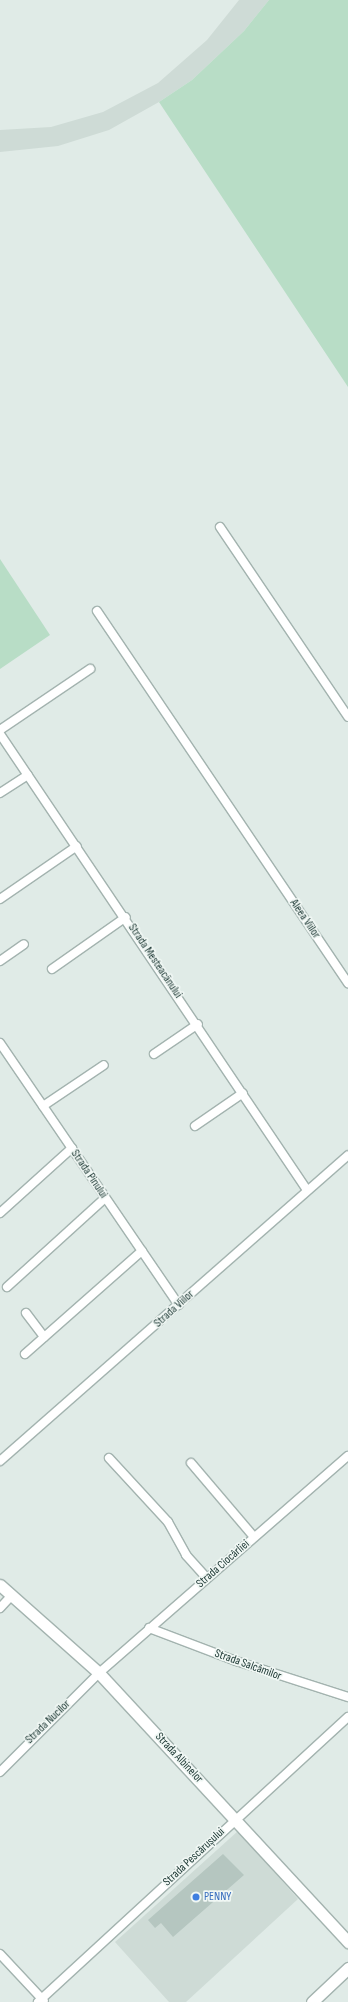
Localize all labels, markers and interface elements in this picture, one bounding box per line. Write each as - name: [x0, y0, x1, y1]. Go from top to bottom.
- street label: Aleea Viilor: [287, 897, 323, 941]
- street label: Strada Mesteacănului: [125, 921, 185, 1001]
- street label: Strada Pinului: [68, 1147, 110, 1201]
- street label: Strada Viilor: [151, 1287, 197, 1331]
- street label: Strada Ciocârliei: [193, 1537, 253, 1591]
- street label: Strada Salcâmilor: [213, 1646, 283, 1684]
- street label: Strada Nucilor: [22, 1697, 74, 1747]
- street label: Strada Albinelor: [152, 1730, 206, 1786]
- street label: Strada Pescărușului: [160, 1825, 228, 1889]
- place label: PENNY: [204, 1890, 231, 1904]
- marker: PENNY: [191, 1892, 201, 1902]

